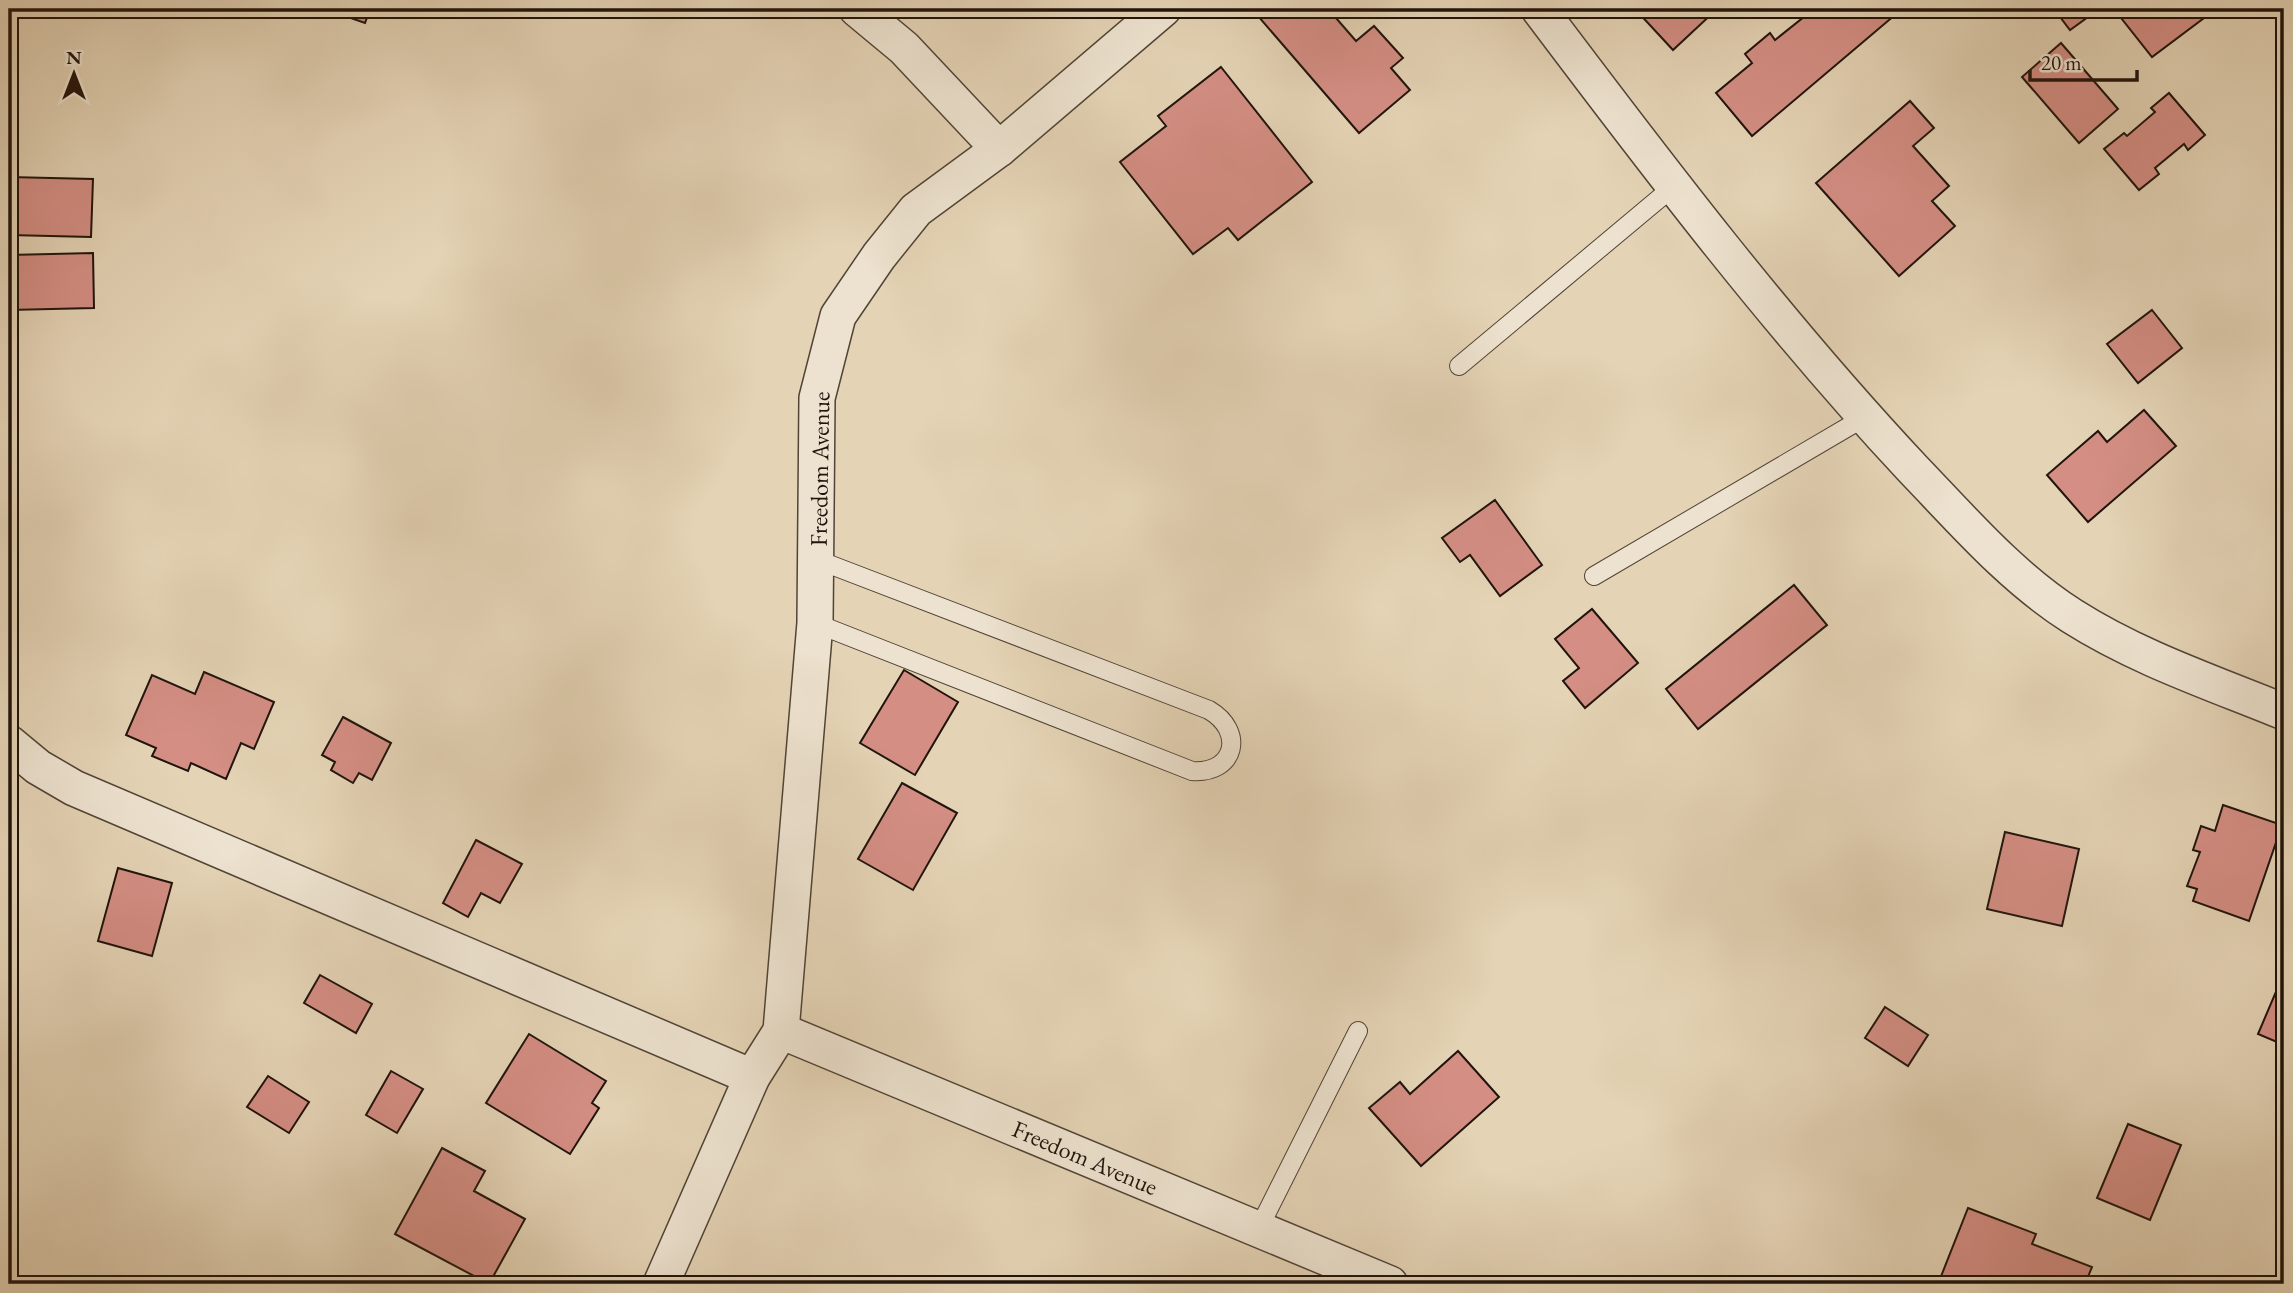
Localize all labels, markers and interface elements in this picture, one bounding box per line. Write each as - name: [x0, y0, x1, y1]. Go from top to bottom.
- north arrow: [38, 38, 108, 108]
- scale bar: [2030, 38, 2137, 82]
- text: N: [66, 45, 82, 70]
- text: 20 m: [2041, 49, 2082, 76]
- street label: Freedom Avenue: [803, 391, 836, 547]
- street label: Freedom Avenue: [1008, 1113, 1163, 1202]

